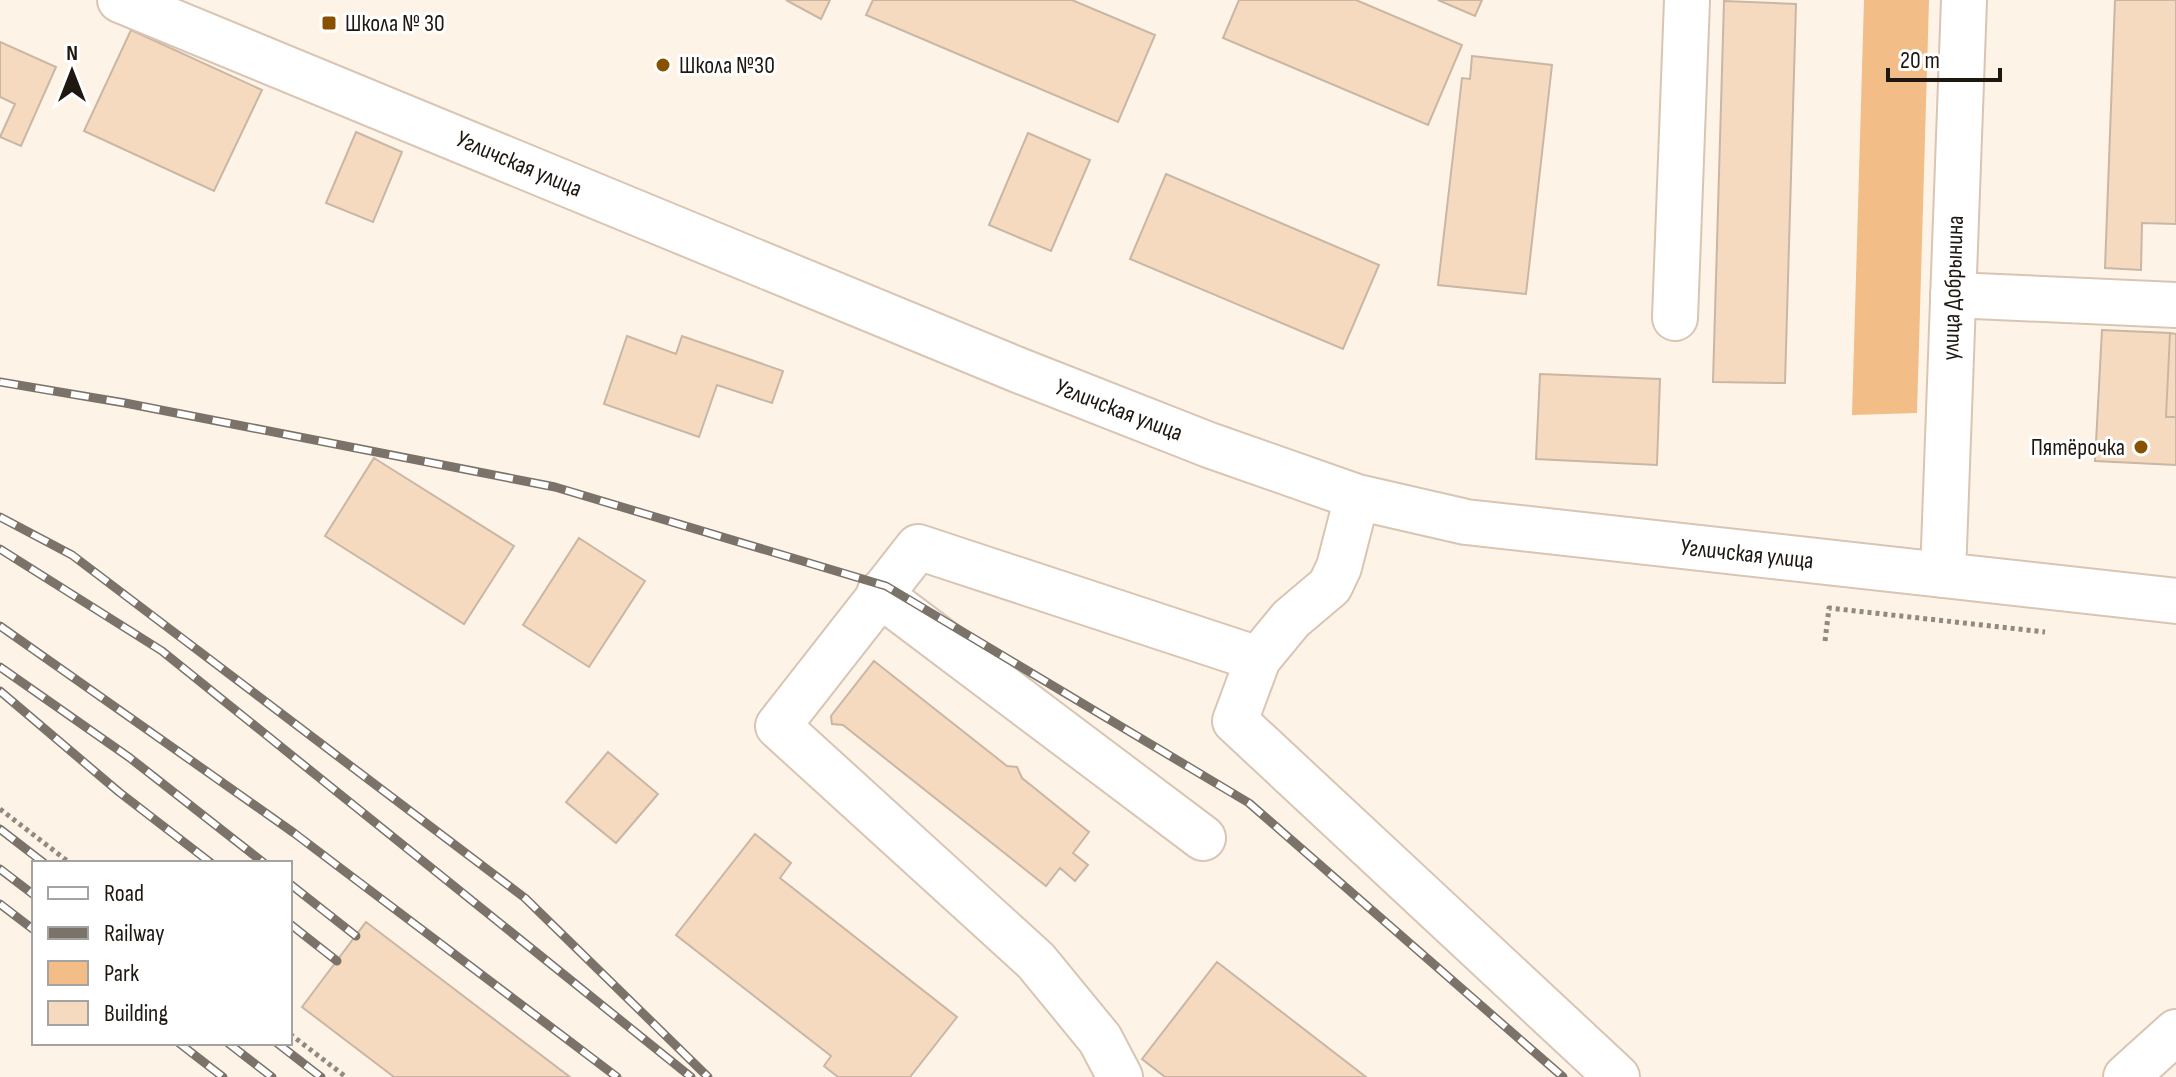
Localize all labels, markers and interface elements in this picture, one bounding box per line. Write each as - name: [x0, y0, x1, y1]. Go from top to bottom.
- place label: Школа № 30: [345, 9, 445, 38]
- marker: Школа № 30: [320, 14, 338, 32]
- north arrow: [32, 32, 112, 112]
- scale bar: [1888, 32, 2000, 82]
- text: N: [66, 40, 78, 67]
- text: 20 m: [1900, 46, 1940, 75]
- place label: Школа №30: [679, 51, 775, 80]
- marker: Школа №30: [654, 56, 672, 74]
- street label: Угличская улица: [452, 125, 586, 203]
- street label: улица Добрынина: [1936, 215, 1970, 361]
- street label: Угличская улица: [1051, 372, 1187, 448]
- place label: Пятёрочка: [2031, 433, 2125, 462]
- marker: Пятёрочка: [2132, 438, 2150, 456]
- street label: Угличская улица: [1679, 533, 1815, 575]
- legend: [32, 861, 292, 1045]
- text: Road: [104, 879, 144, 908]
- text: Railway: [104, 919, 164, 948]
- text: Park: [104, 959, 139, 988]
- text: Building: [104, 999, 168, 1028]

